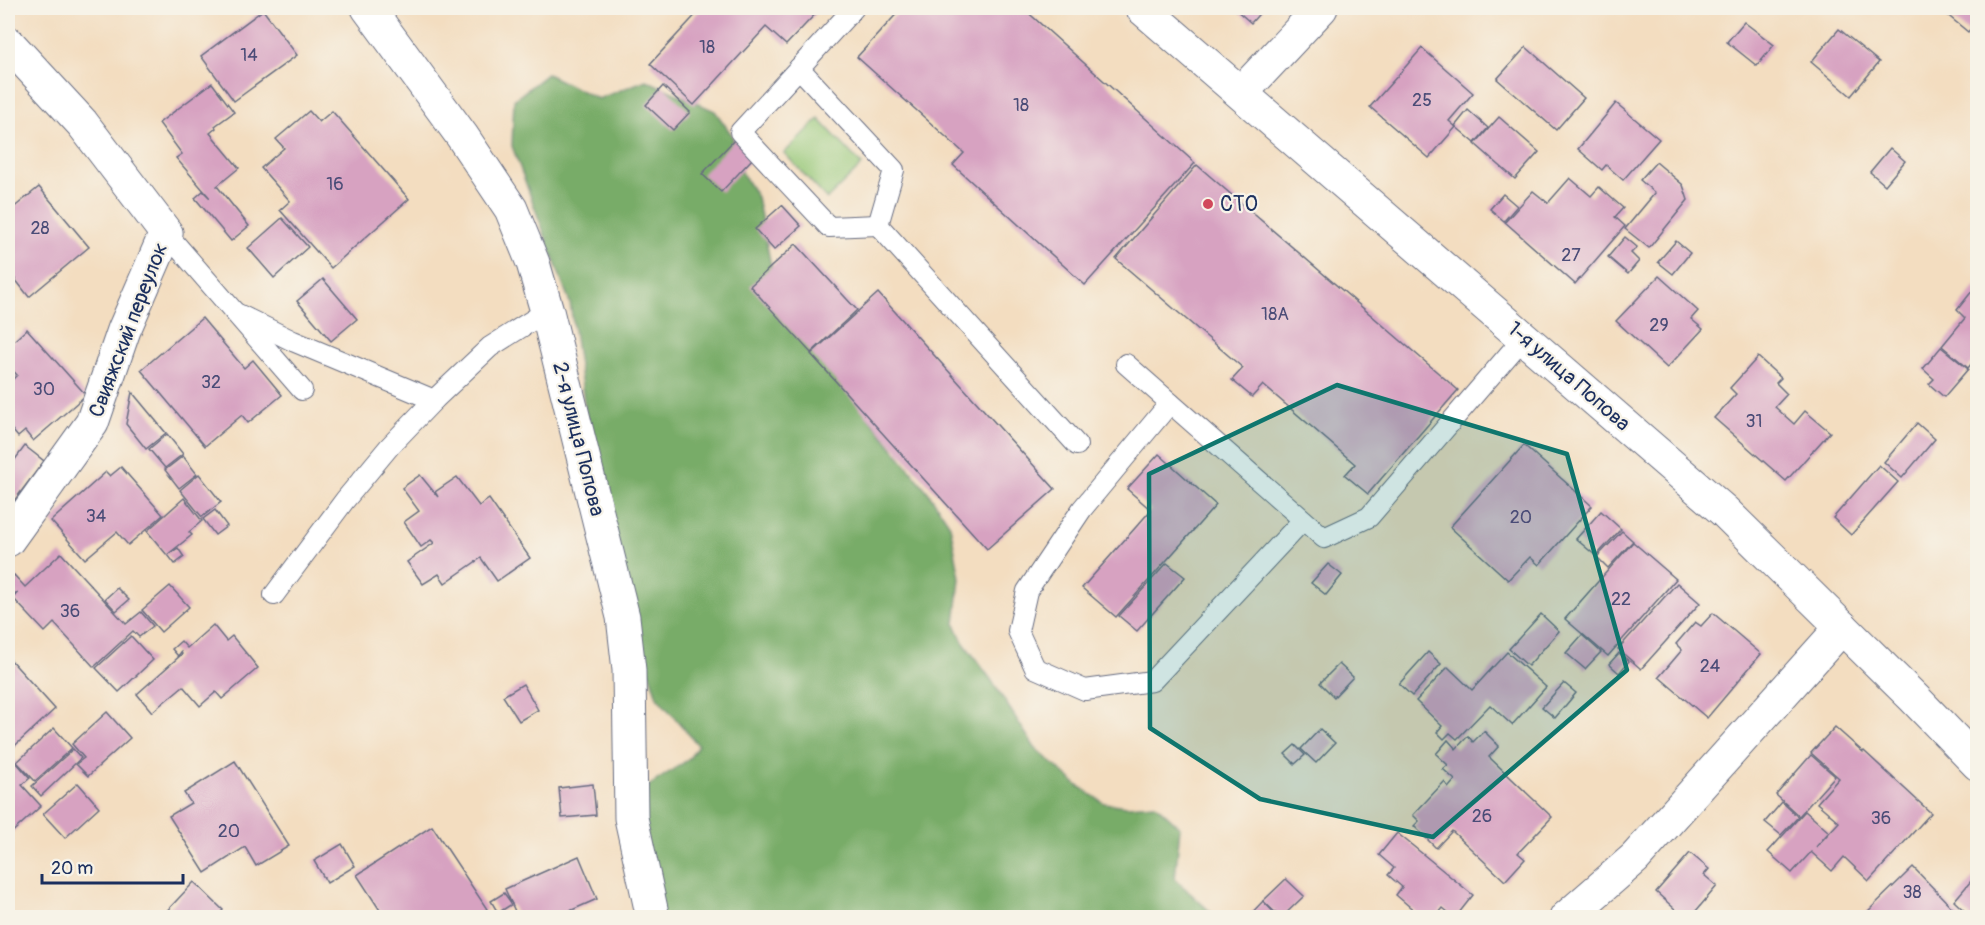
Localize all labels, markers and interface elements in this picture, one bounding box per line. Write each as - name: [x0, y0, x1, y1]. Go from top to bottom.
- house number: 18: [699, 36, 715, 59]
- house number: 14: [240, 44, 258, 67]
- house number: 25: [1412, 89, 1432, 112]
- house number: 18: [1013, 94, 1029, 117]
- house number: 16: [326, 173, 344, 196]
- place label: СТО: [1220, 191, 1258, 218]
- marker: СТО: [1201, 197, 1215, 211]
- house number: 28: [30, 217, 50, 240]
- street label: Свияжский переулок: [83, 239, 174, 421]
- house number: 27: [1561, 244, 1581, 267]
- house number: 18А: [1261, 303, 1289, 326]
- house number: 29: [1649, 314, 1669, 337]
- street label: 1-я улица Попова: [1502, 316, 1636, 437]
- street label: 2-я улица Попова: [546, 359, 611, 519]
- house number: 32: [201, 371, 221, 394]
- house number: 30: [33, 378, 55, 401]
- house number: 31: [1745, 410, 1763, 433]
- house number: 34: [86, 505, 107, 528]
- house number: 20: [1510, 506, 1532, 529]
- house number: 22: [1611, 588, 1631, 611]
- house number: 36: [60, 600, 80, 623]
- house number: 24: [1700, 655, 1721, 678]
- house number: 26: [1472, 805, 1492, 828]
- house number: 36: [1871, 807, 1891, 830]
- house number: 20: [218, 820, 240, 843]
- scale bar: [42, 847, 183, 885]
- text: 20 m: [51, 857, 93, 880]
- house number: 38: [1902, 881, 1922, 904]

